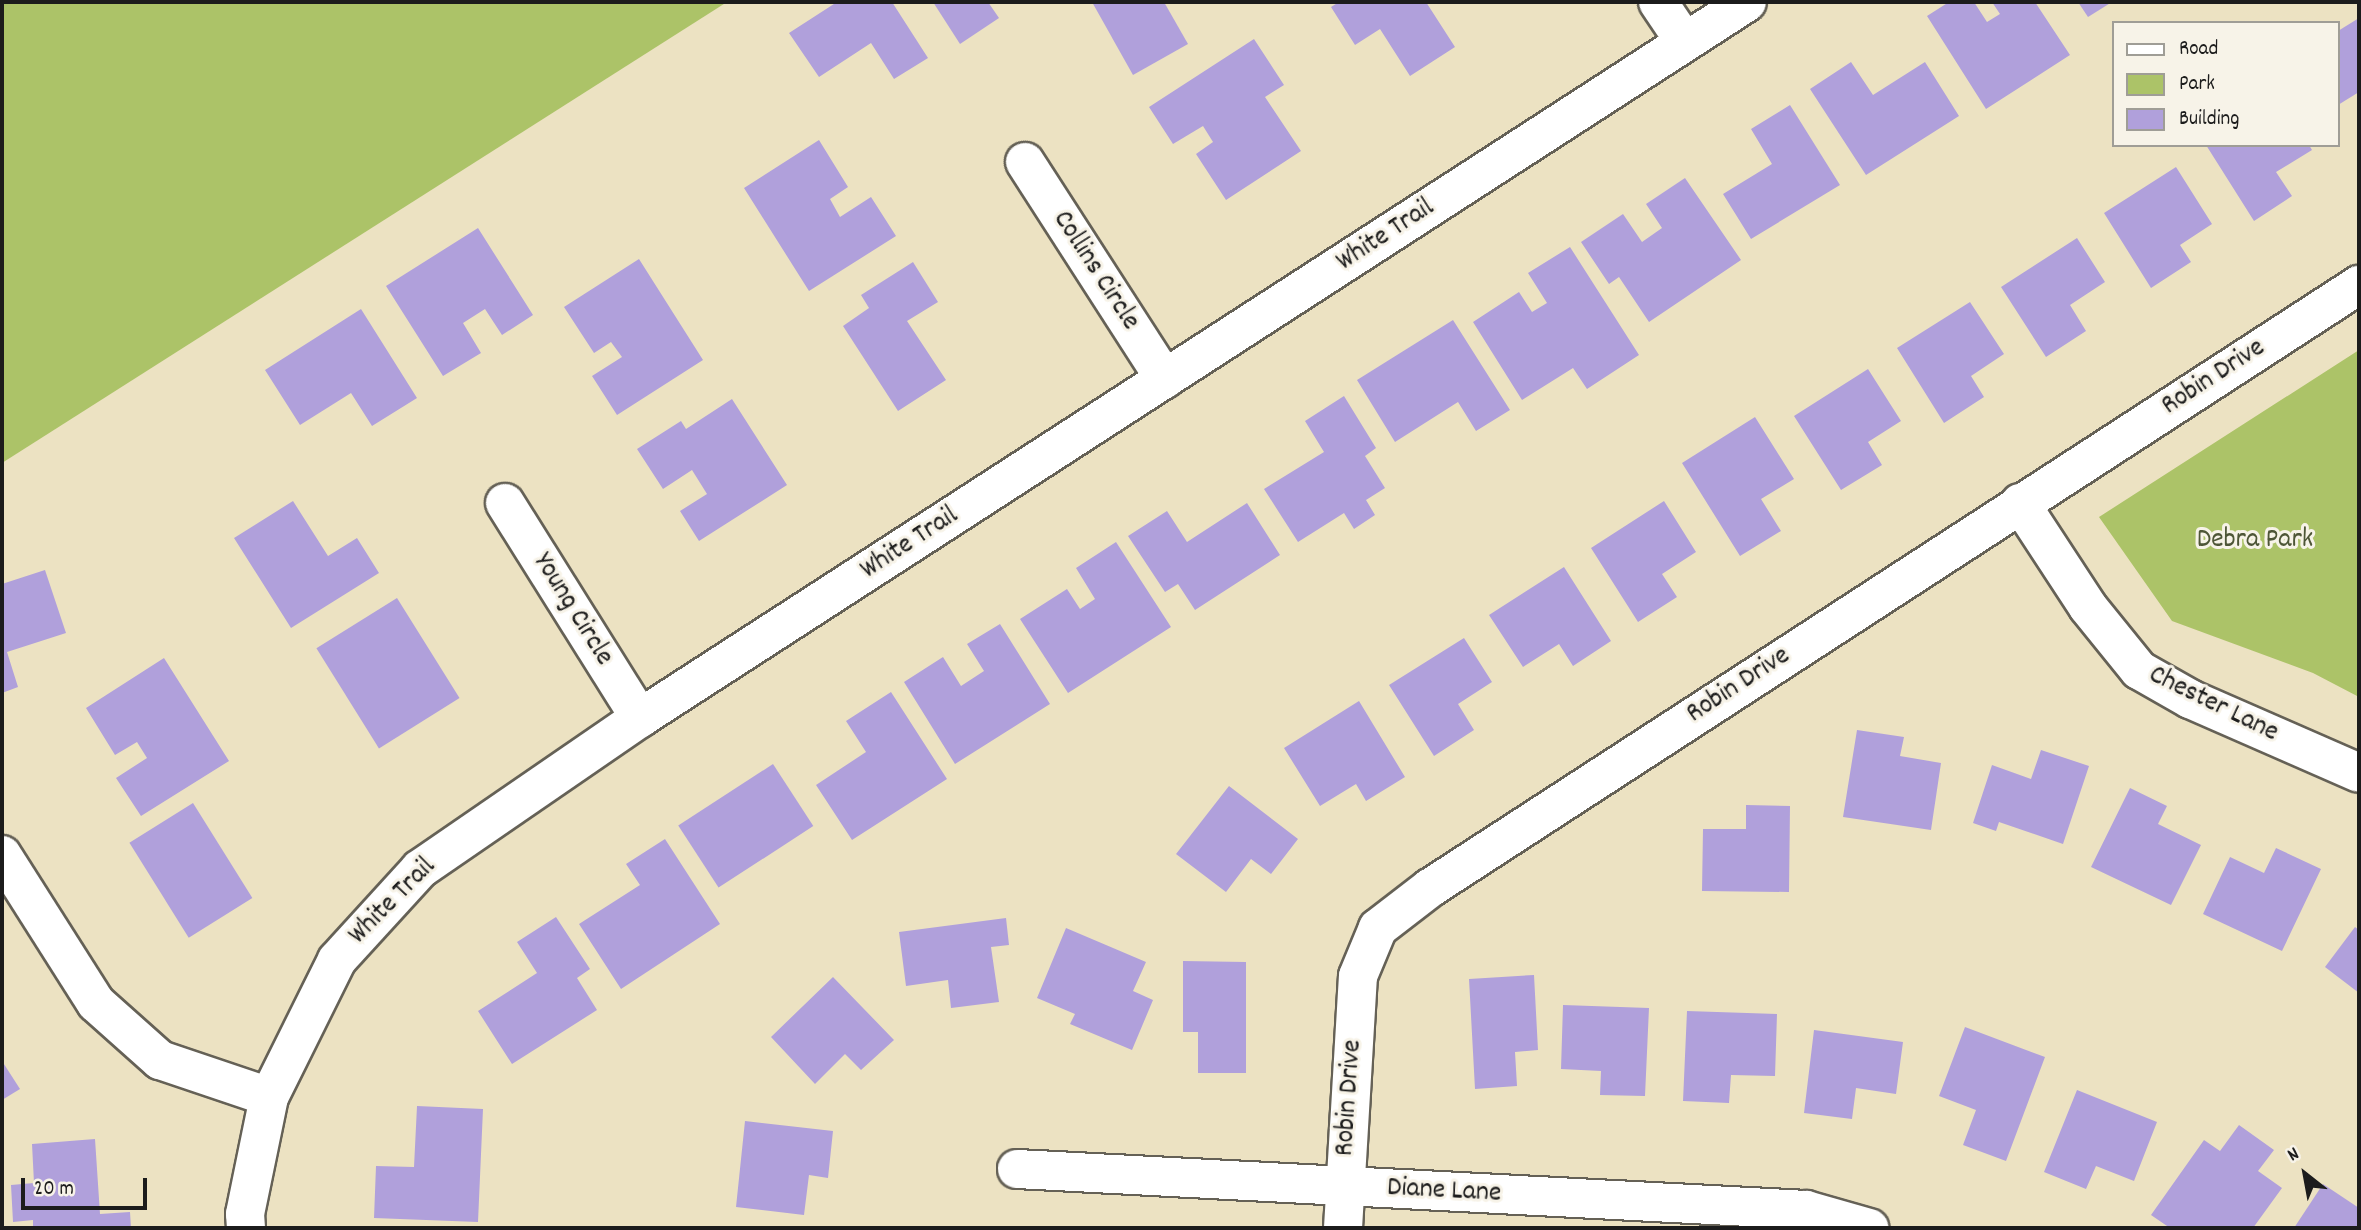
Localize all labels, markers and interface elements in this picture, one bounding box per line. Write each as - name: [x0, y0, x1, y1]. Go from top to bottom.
- legend: [2112, 21, 2340, 147]
- text: Road: [2179, 35, 2218, 65]
- text: Park: [2179, 70, 2215, 100]
- text: Building: [2179, 105, 2239, 135]
- street label: White Trail: [1331, 192, 1441, 280]
- street label: Collins Circle: [1044, 205, 1146, 337]
- street label: Robin Drive: [2156, 332, 2272, 424]
- street label: White Trail: [855, 500, 965, 588]
- park label: Debra Park: [2197, 524, 2313, 558]
- street label: Young Circle: [524, 548, 620, 672]
- street label: Robin Drive: [1681, 640, 1797, 732]
- street label: Chester Lane: [2143, 659, 2283, 751]
- street label: White Trail: [342, 851, 444, 953]
- street label: Robin Drive: [1329, 1039, 1371, 1157]
- north arrow: [2270, 1139, 2340, 1209]
- text: N: [2283, 1142, 2305, 1170]
- scale bar: [24, 1164, 150, 1208]
- street label: Diane Lane: [1386, 1172, 1502, 1212]
- text: 20 m: [34, 1175, 74, 1205]

